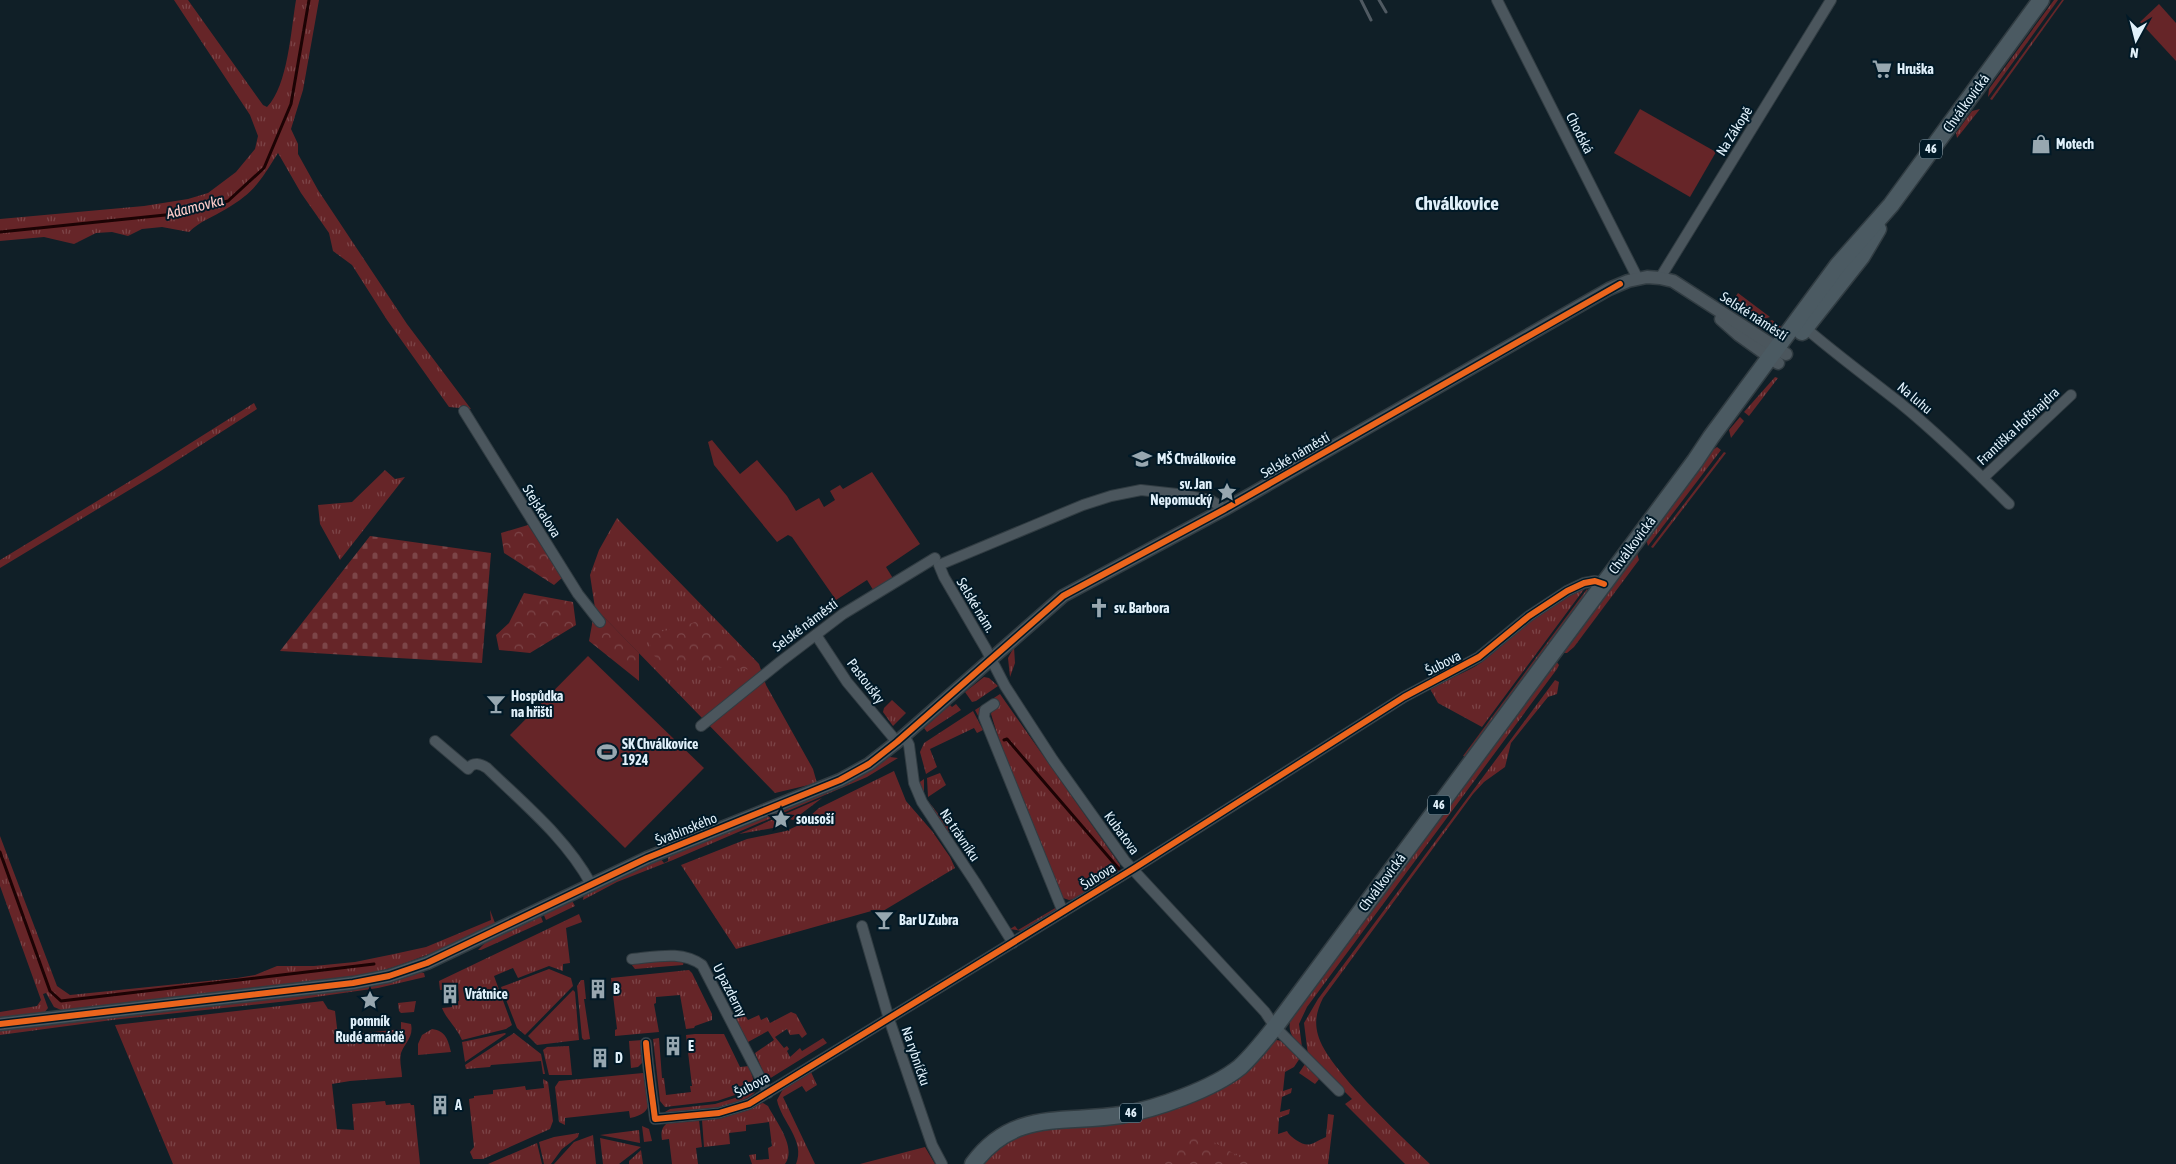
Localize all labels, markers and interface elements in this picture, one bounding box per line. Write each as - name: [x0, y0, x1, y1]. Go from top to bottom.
- north arrow: [2111, 15, 2161, 65]
- text: N: [2129, 44, 2139, 61]
- supermarket icon: Hruška: [1871, 58, 1893, 80]
- place label: Hruška: [1897, 61, 1934, 77]
- street label: Chválkovická: [1940, 71, 1992, 135]
- street label: Na Zákopě: [1713, 103, 1755, 159]
- street label: Chodská: [1563, 110, 1597, 156]
- shop icon: Motech: [2030, 133, 2052, 155]
- place label: Motech: [2056, 136, 2094, 152]
- road number: 46: [1920, 140, 1942, 158]
- water label: Adamovka: [163, 191, 225, 222]
- district label: Chválkovice: [1415, 192, 1499, 214]
- street label: Selské náměstí: [1717, 288, 1791, 344]
- street label: Na luhu: [1894, 379, 1936, 417]
- street label: Františka Hofšnajdra: [1974, 384, 2062, 468]
- street label: Selské náměstí: [1258, 429, 1332, 481]
- school or university icon: MŠ Chválkovice: [1131, 448, 1153, 470]
- place label: MŠ Chválkovice: [1157, 451, 1236, 467]
- place label: sv. Jan Nepomucký: [1150, 476, 1212, 508]
- place icon: sv. Jan Nepomucký: [1216, 481, 1238, 503]
- street label: Stejskalova: [520, 482, 564, 540]
- street label: Chválkovická: [1605, 513, 1659, 577]
- street label: Selské nám.: [953, 575, 999, 635]
- street label: Selské náměstí: [769, 595, 841, 655]
- church icon: sv. Barbora: [1088, 597, 1110, 619]
- place label: sv. Barbora: [1114, 600, 1170, 616]
- street label: Šubova: [1423, 647, 1463, 679]
- street label: Pastoušky: [844, 655, 888, 707]
- place label: Hospůdka na hřišti: [511, 688, 564, 720]
- bar icon: Hospůdka na hřišti: [485, 693, 507, 715]
- place label: SK Chválkovice 1924: [622, 736, 698, 768]
- sports icon: SK Chválkovice 1924: [596, 741, 618, 763]
- road number: 46: [1428, 796, 1450, 814]
- street label: Na trávníku: [937, 806, 983, 864]
- place icon: sousoší: [770, 808, 792, 830]
- street label: Kubatova: [1101, 808, 1143, 858]
- street label: Švabinského: [653, 809, 719, 849]
- place label: sousoší: [796, 811, 835, 827]
- street label: Chválkovická: [1355, 850, 1409, 914]
- street label: Šubova: [1078, 859, 1118, 893]
- bar icon: Bar U Zubra: [873, 909, 895, 931]
- place label: Bar U Zubra: [899, 912, 959, 928]
- street label: U pazderny: [710, 961, 750, 1020]
- building icon: B: [587, 978, 609, 1000]
- place label: B: [613, 981, 620, 997]
- building icon: Vrátnice: [439, 983, 461, 1005]
- place label: Vrátnice: [464, 986, 508, 1002]
- place icon: pomník Rudé armádě: [359, 989, 381, 1011]
- place label: pomník Rudé armádě: [336, 1013, 404, 1045]
- street label: Na rybníčku: [898, 1024, 934, 1088]
- building icon: E: [662, 1035, 684, 1057]
- place label: E: [688, 1038, 694, 1054]
- building icon: D: [589, 1047, 611, 1069]
- place label: D: [615, 1050, 623, 1066]
- street label: Šubova: [732, 1069, 772, 1101]
- building icon: A: [429, 1094, 451, 1116]
- place label: A: [454, 1097, 462, 1113]
- road number: 46: [1120, 1104, 1142, 1122]

